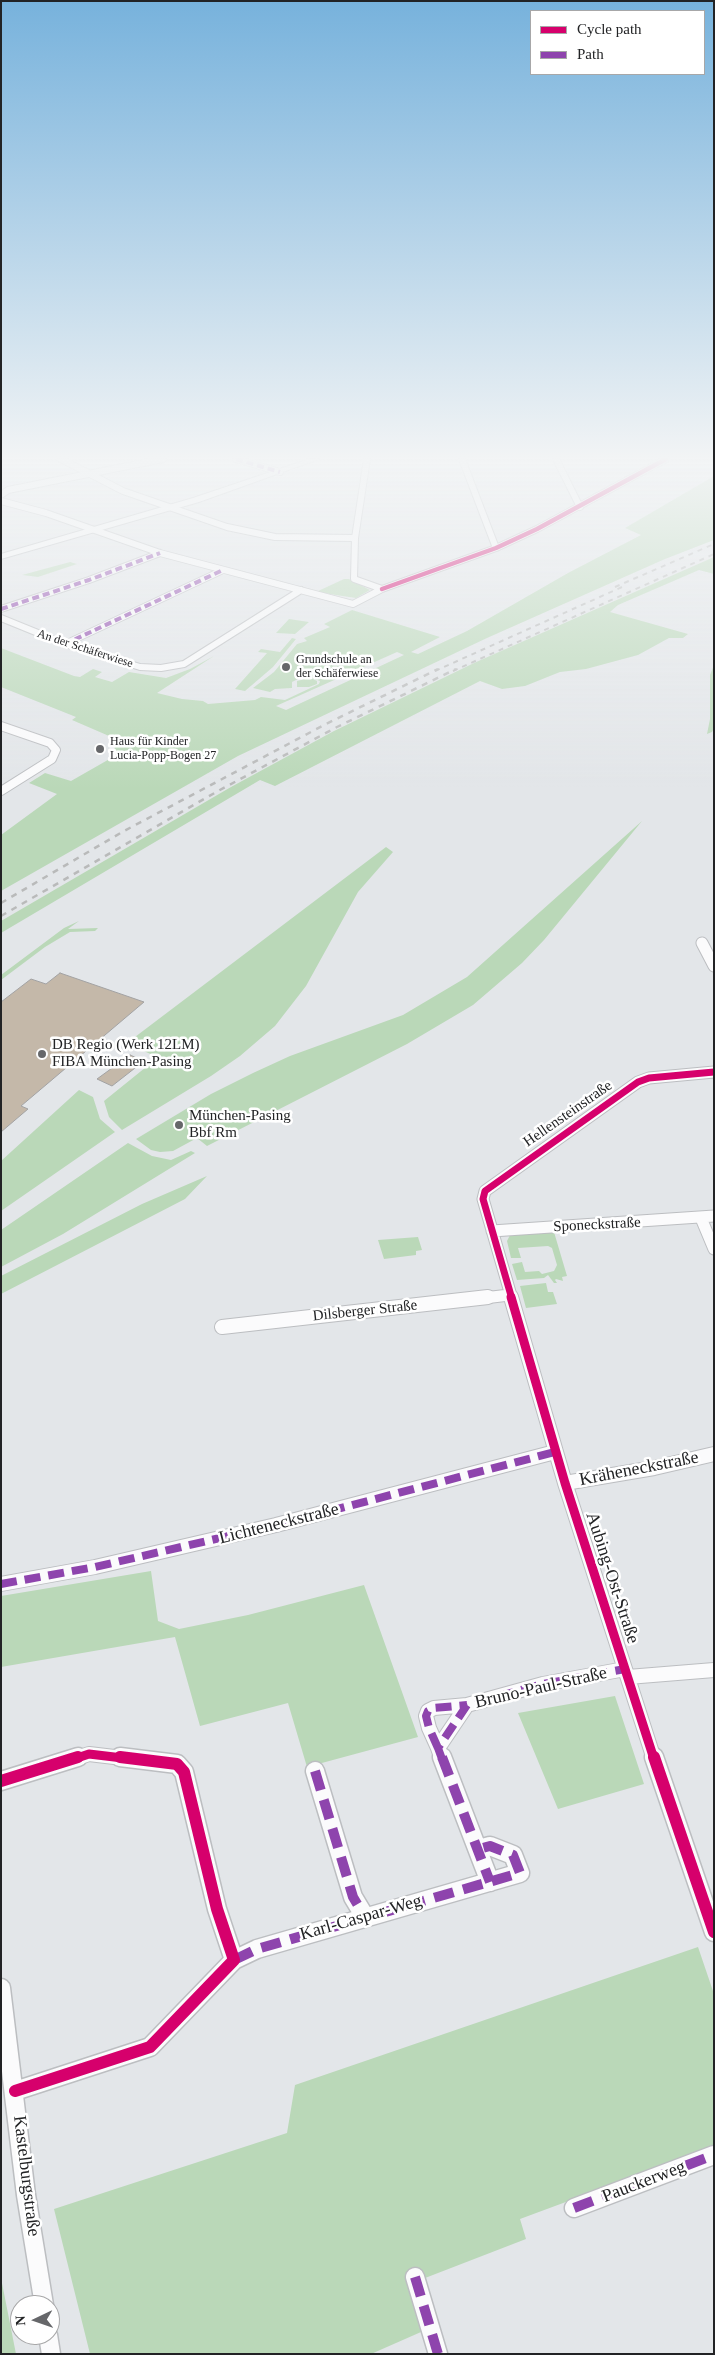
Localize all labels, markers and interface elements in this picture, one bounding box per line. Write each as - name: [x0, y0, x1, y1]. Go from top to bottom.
- legend: [530, 10, 705, 75]
- text: Cycle path: [577, 21, 642, 37]
- text: Path: [577, 46, 604, 62]
- street label: An der Schäferwiese: [35, 627, 135, 671]
- place label: Grundschule an der Schäferwiese: [296, 653, 378, 681]
- marker: Grundschule an der Schäferwiese: [280, 661, 292, 673]
- place label: Haus für Kinder Lucia-Popp-Bogen 27: [110, 735, 216, 763]
- marker: Haus für Kinder Lucia-Popp-Bogen 27: [94, 743, 106, 755]
- place label: DB Regio (Werk 12LM) FIBA München-Pasing: [52, 1036, 200, 1071]
- marker: DB Regio (Werk 12LM) FIBA München-Pasing: [36, 1048, 48, 1060]
- street label: Hellensteinstraße: [520, 1077, 616, 1151]
- place label: München-Pasing Bbf Rm: [189, 1107, 291, 1142]
- marker: München-Pasing Bbf Rm: [173, 1119, 185, 1131]
- street label: Sponeckstraße: [553, 1214, 641, 1236]
- street label: Dilsberger Straße: [312, 1297, 418, 1325]
- street label: Kräheneckstraße: [578, 1447, 700, 1491]
- street label: Lichteneckstraße: [217, 1499, 341, 1549]
- street label: Aubing-Ost-Straße: [581, 1510, 643, 1646]
- street label: Bruno-Paul-Straße: [473, 1662, 609, 1714]
- street label: Karl-Caspar-Weg: [297, 1890, 425, 1946]
- street label: Kastelburgstraße: [8, 2114, 44, 2238]
- street label: Pauckerweg: [599, 2156, 689, 2208]
- north arrow: [10, 2295, 60, 2345]
- text: N: [13, 2315, 28, 2326]

